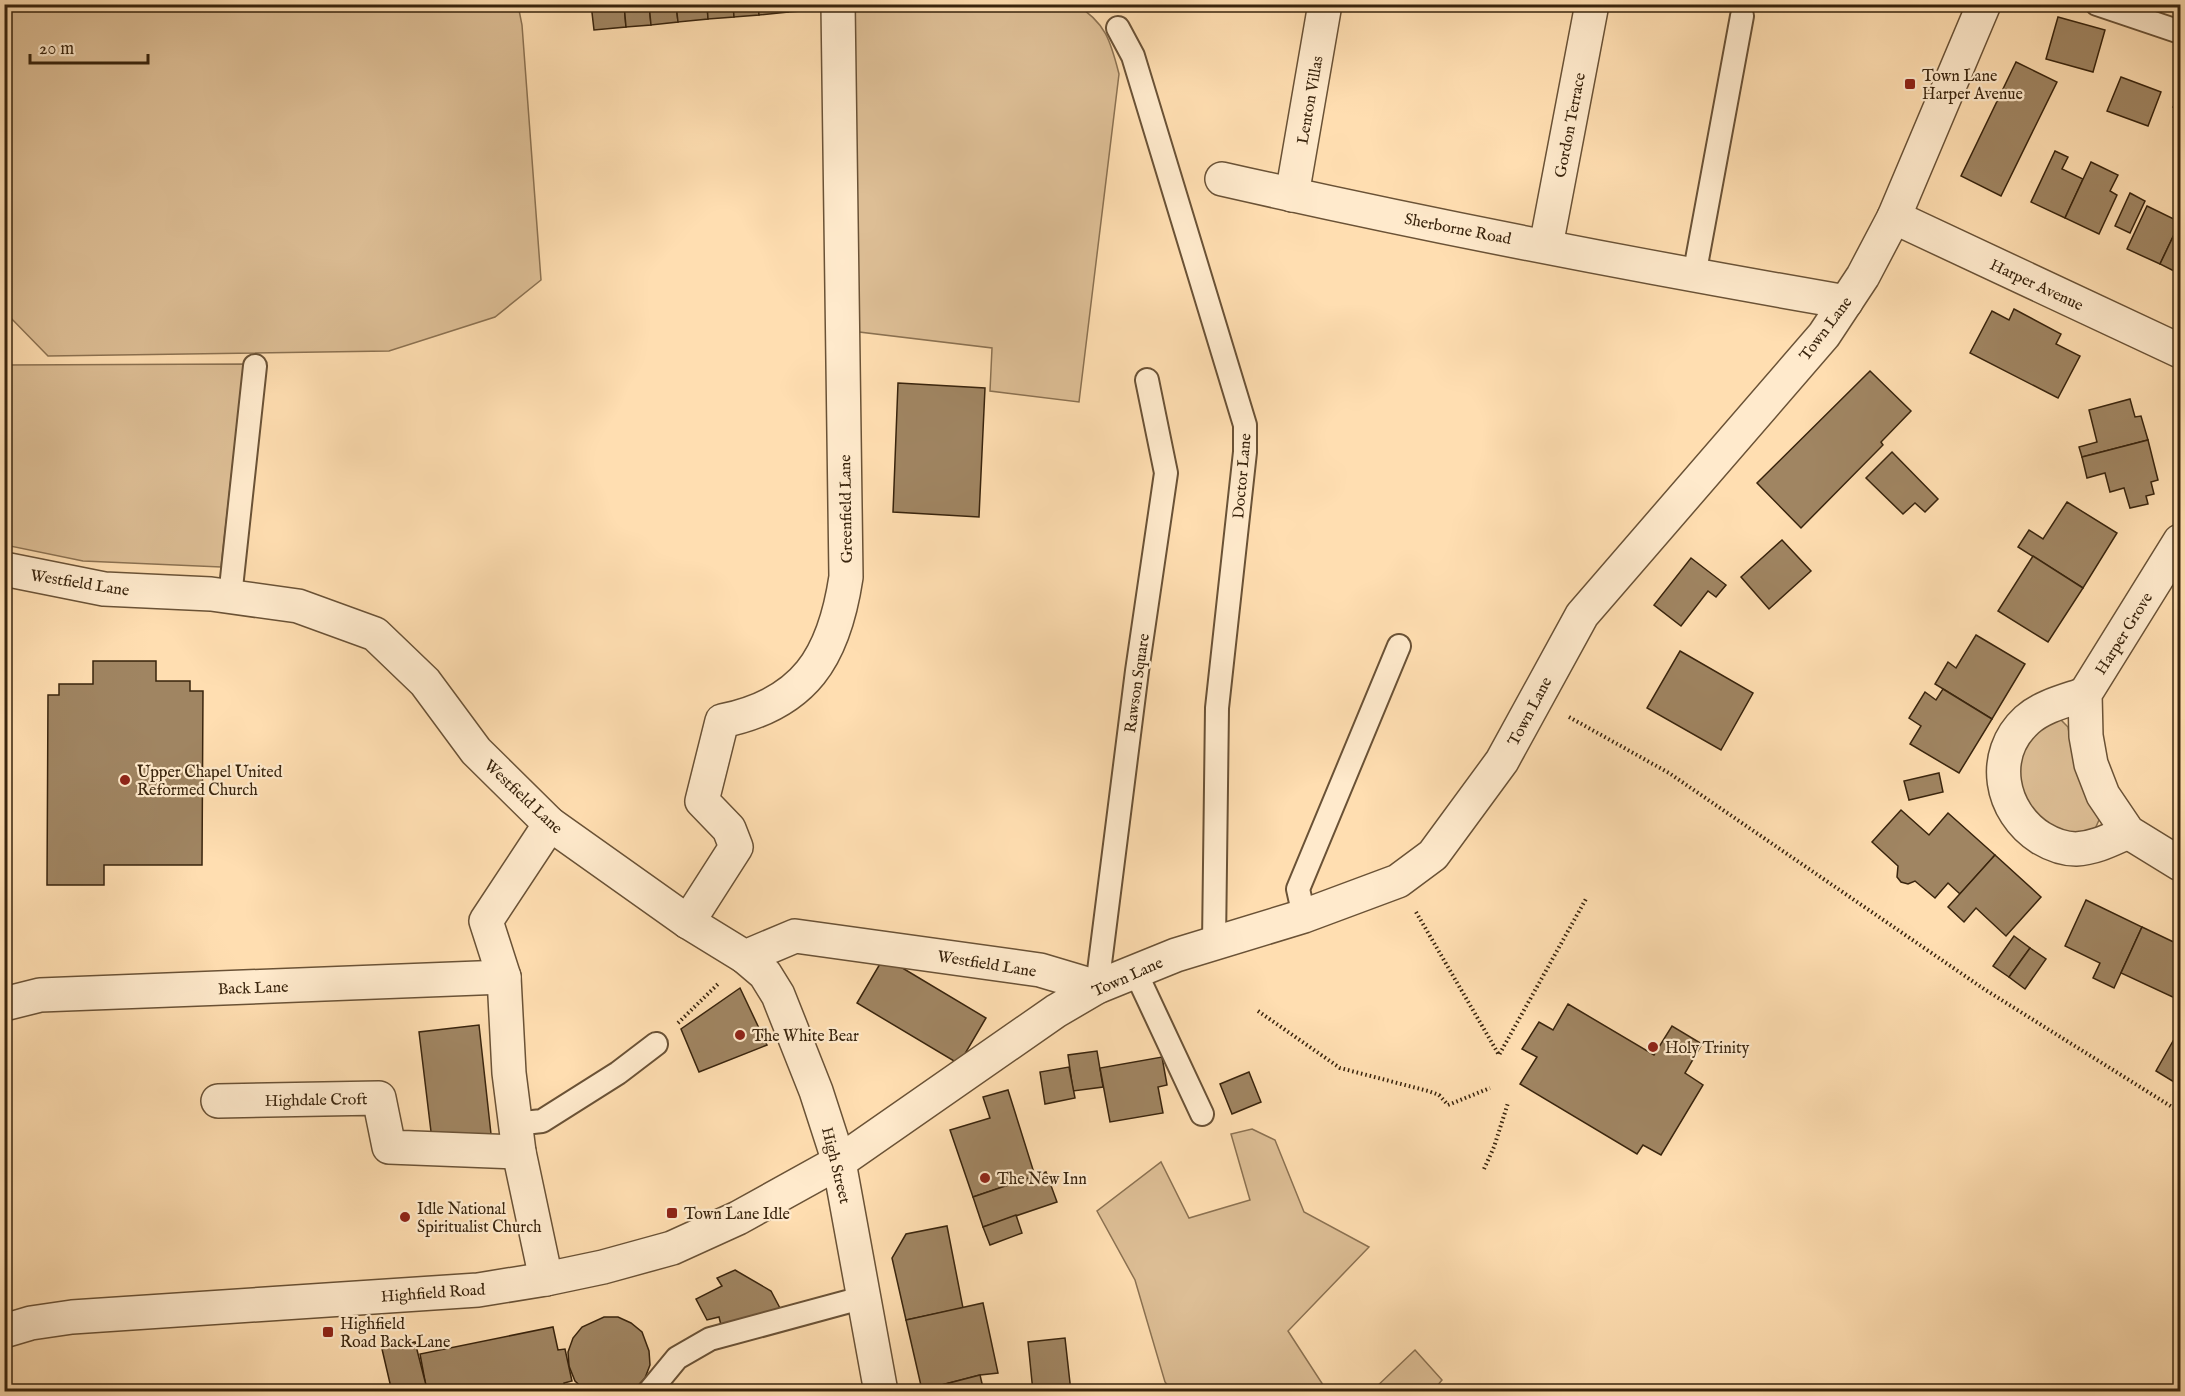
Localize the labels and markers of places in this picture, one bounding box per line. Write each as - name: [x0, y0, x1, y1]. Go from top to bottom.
- place label: Town Lane Harper Avenue: [1922, 67, 2023, 105]
- marker: Town Lane Harper Avenue: [1903, 77, 1917, 91]
- place label: Upper Chapel United Reformed Church: [137, 763, 283, 801]
- marker: Upper Chapel United Reformed Church: [118, 773, 132, 787]
- place label: The White Bear: [752, 1027, 859, 1047]
- marker: The White Bear: [733, 1028, 747, 1042]
- place label: Holy Trinity: [1665, 1039, 1749, 1059]
- marker: Holy Trinity: [1646, 1040, 1660, 1054]
- place label: The New Inn: [997, 1170, 1087, 1190]
- marker: The New Inn: [978, 1171, 992, 1185]
- place label: Idle National Spiritualist Church: [417, 1200, 542, 1238]
- place label: Town Lane Idle: [684, 1205, 790, 1225]
- marker: Town Lane Idle: [665, 1206, 679, 1220]
- marker: Idle National Spiritualist Church: [398, 1210, 412, 1224]
- place label: Highfield Road Back Lane: [340, 1315, 450, 1353]
- marker: Highfield Road Back Lane: [321, 1325, 335, 1339]

